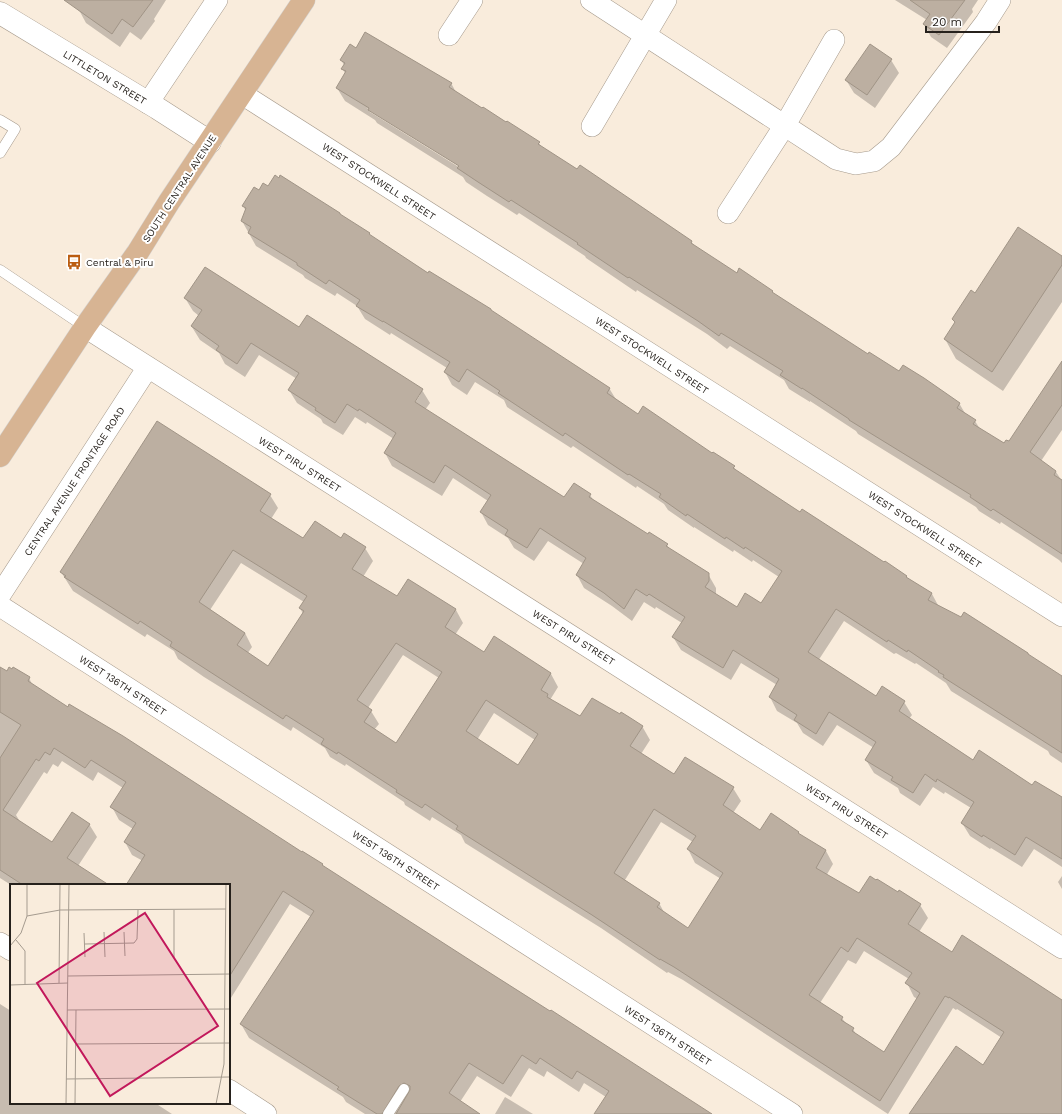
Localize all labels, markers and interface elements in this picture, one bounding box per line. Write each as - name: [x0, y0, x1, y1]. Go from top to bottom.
- scale bar: [926, 8, 999, 34]
- text: 20 m: [932, 15, 962, 29]
- street label: LITTLETON STREET: [61, 48, 148, 107]
- street label: SOUTH CENTRAL AVENUE: [140, 132, 218, 244]
- street label: WEST STOCKWELL STREET: [320, 141, 437, 222]
- bus stop icon: Central & Piru: [65, 253, 83, 271]
- place label: Central & Piru: [86, 257, 153, 268]
- street label: WEST STOCKWELL STREET: [593, 315, 710, 396]
- street label: CENTRAL AVENUE FRONTAGE ROAD: [22, 405, 127, 558]
- street label: WEST PIRU STREET: [256, 435, 343, 494]
- street label: WEST STOCKWELL STREET: [866, 489, 983, 570]
- street label: WEST PIRU STREET: [530, 608, 617, 667]
- street label: WEST 136TH STREET: [77, 653, 168, 718]
- street label: WEST PIRU STREET: [803, 782, 890, 841]
- street label: WEST 136TH STREET: [350, 828, 441, 893]
- inset map: [10, 884, 230, 1104]
- street label: WEST 136TH STREET: [622, 1003, 713, 1068]

